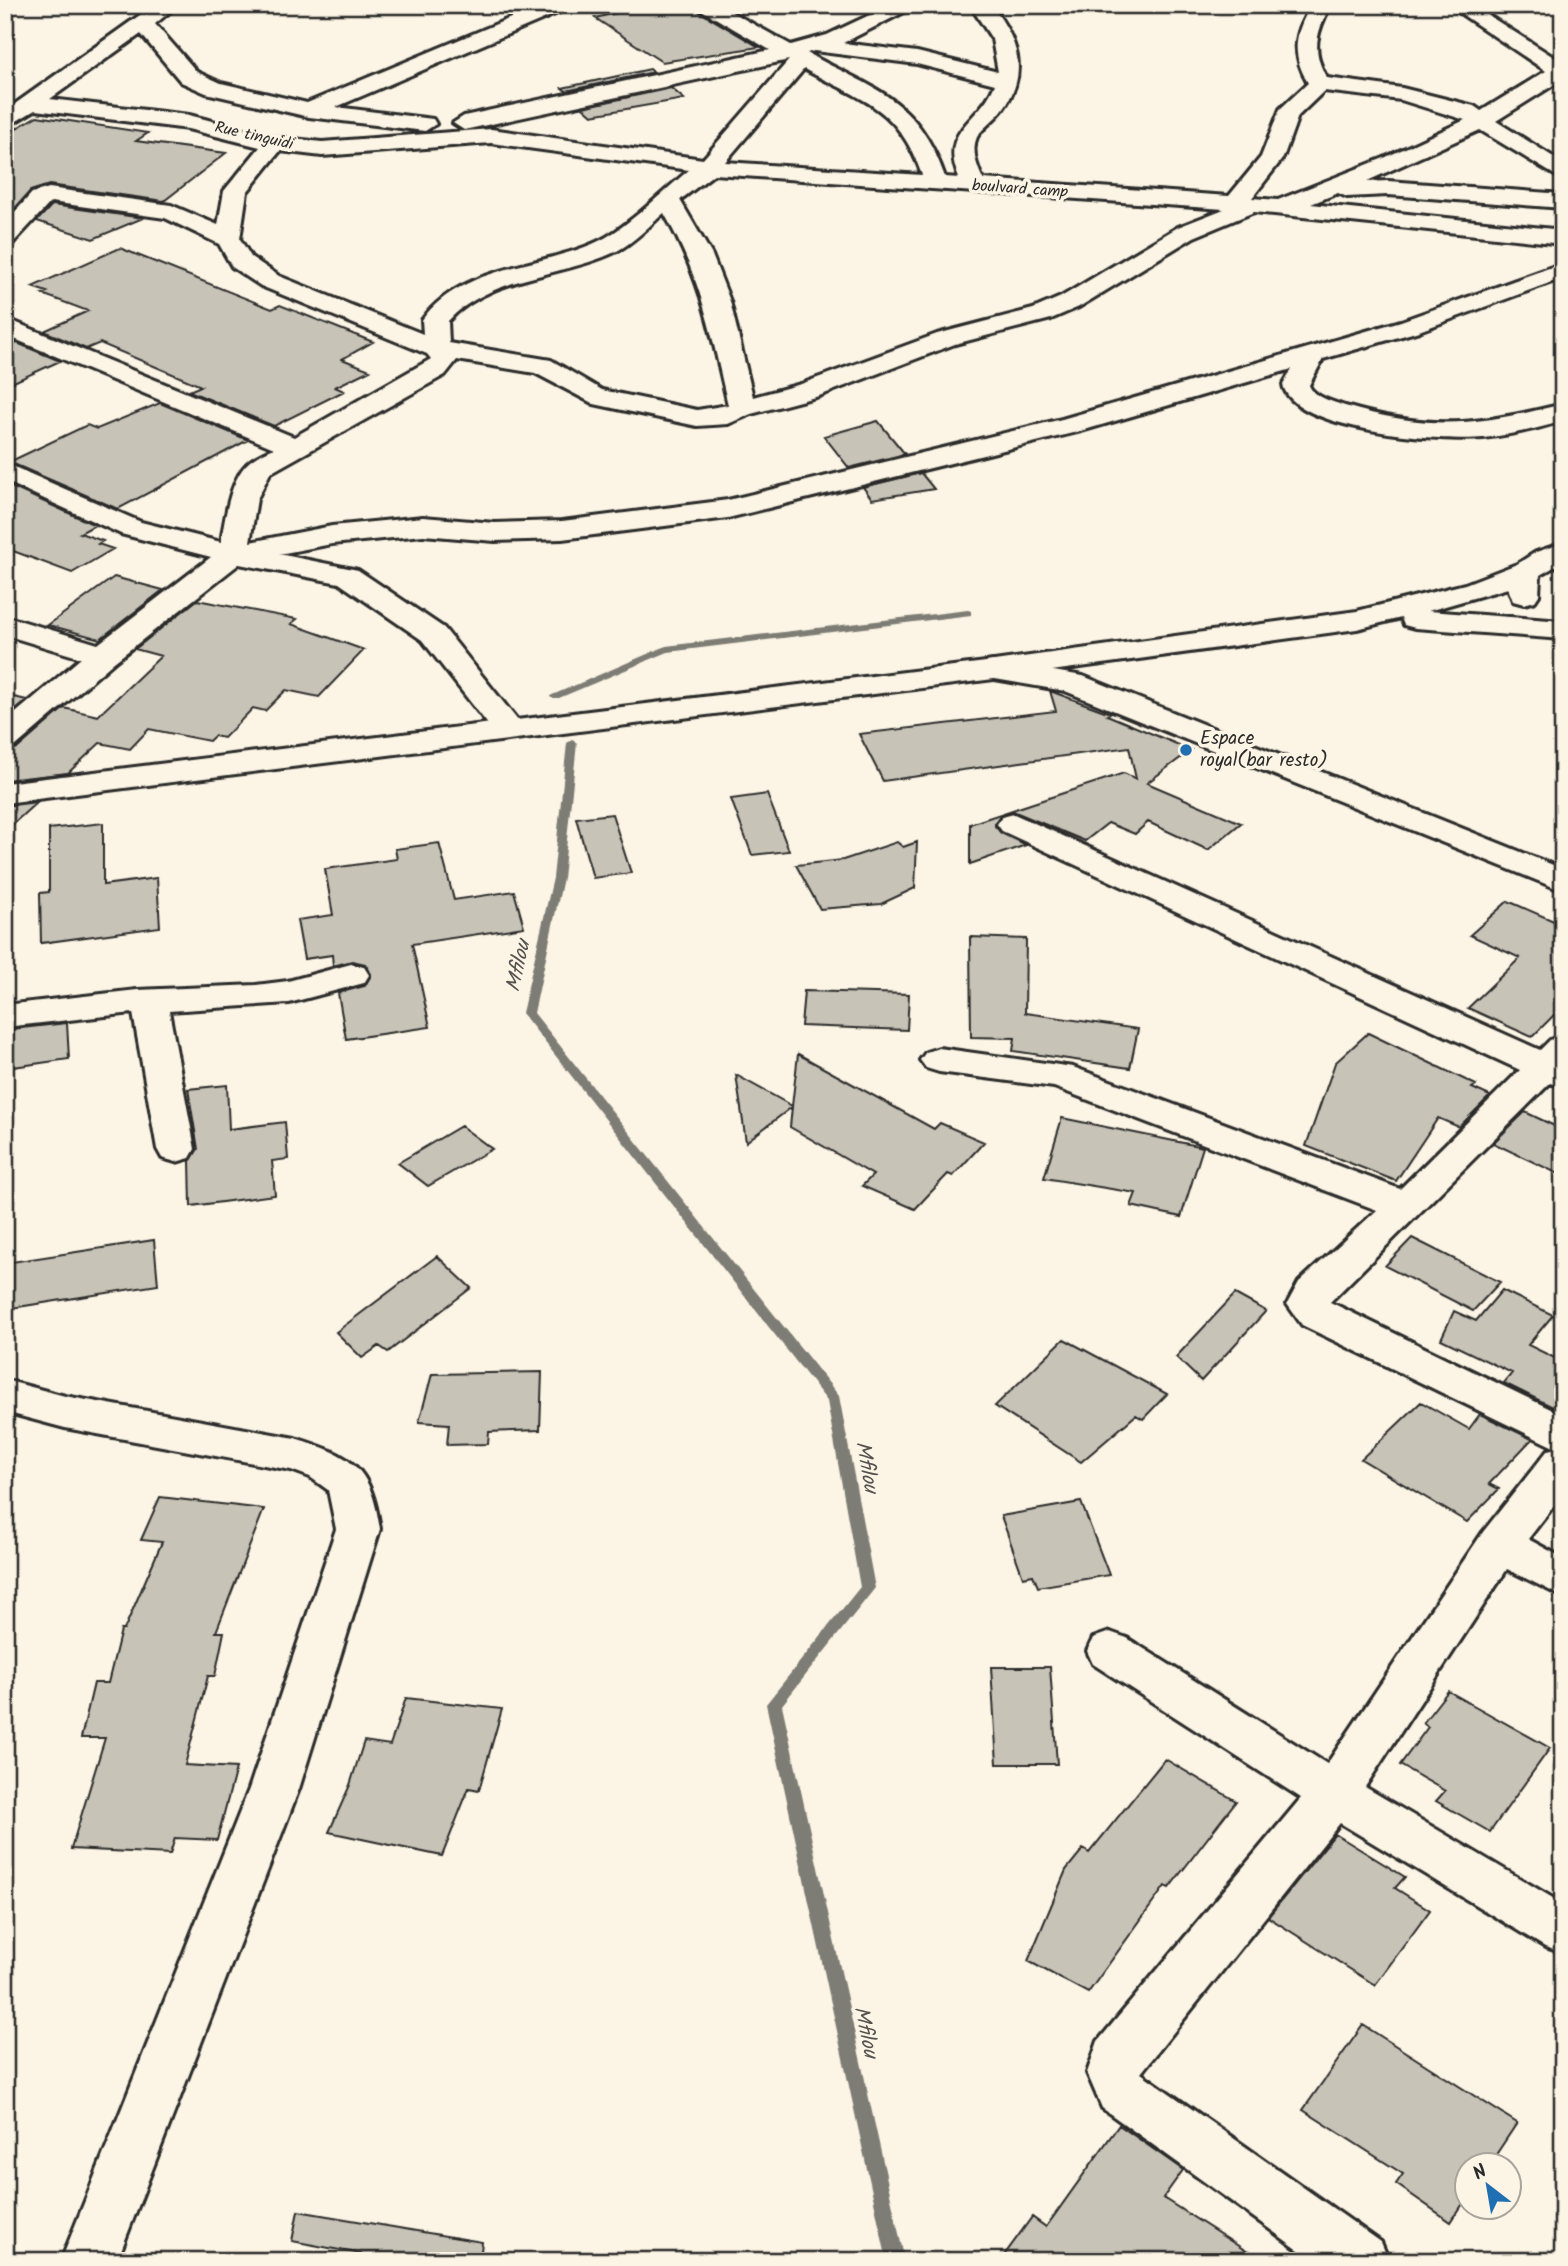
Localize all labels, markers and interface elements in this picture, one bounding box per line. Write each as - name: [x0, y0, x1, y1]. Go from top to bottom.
- street label: Rue tinguidi: [212, 115, 297, 157]
- street label: boulvard camp: [971, 173, 1069, 205]
- place label: Espace royal(bar resto): [1200, 724, 1328, 776]
- marker: Espace royal(bar resto): [1178, 742, 1194, 758]
- water label: Mfilou: [497, 934, 541, 995]
- water label: Mfilou: [845, 1438, 887, 1499]
- water label: Mfilou: [843, 2003, 887, 2064]
- north arrow: [1452, 2150, 1522, 2220]
- text: N: [1467, 2157, 1493, 2189]

